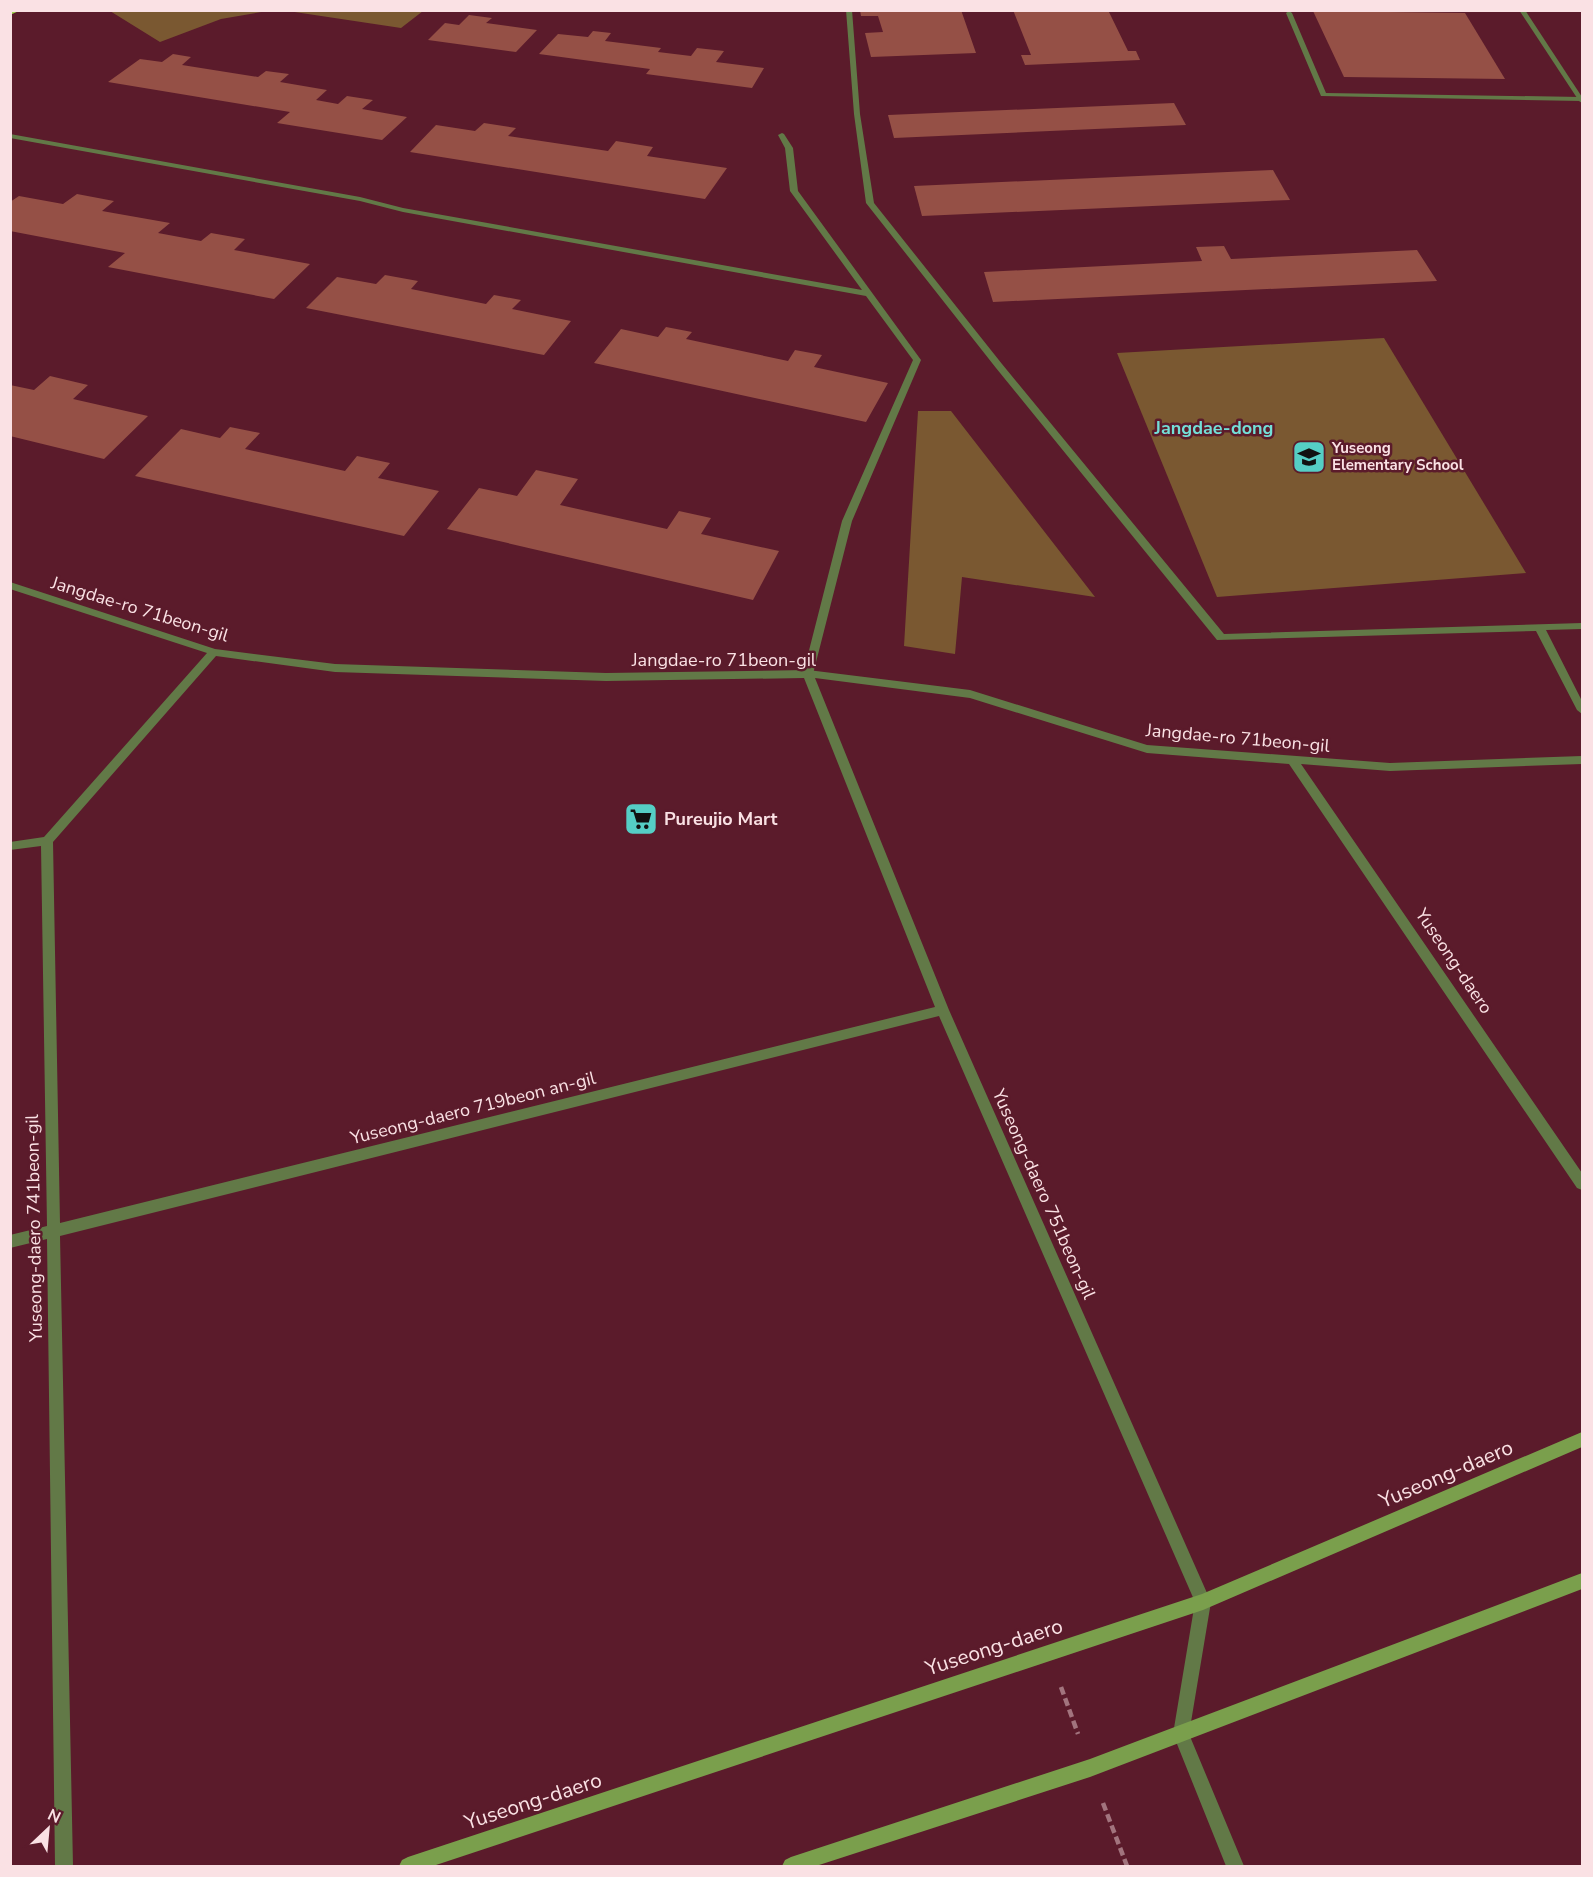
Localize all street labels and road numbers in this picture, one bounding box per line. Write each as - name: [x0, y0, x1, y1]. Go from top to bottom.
- street label: Jangdae-ro 71beon-gil: [47, 570, 232, 648]
- street label: Jangdae-ro 71beon-gil: [631, 648, 817, 672]
- street label: Jangdae-ro 71beon-gil: [1144, 718, 1332, 758]
- street label: Yuseong-daero: [1409, 903, 1498, 1018]
- street label: Yuseong-daero 719beon an-gil: [347, 1066, 599, 1150]
- street label: Yuseong-daero 751beon-gil: [986, 1084, 1102, 1303]
- street label: Yuseong-daero 741beon-gil: [20, 1113, 48, 1343]
- street label: Yuseong-daero: [1374, 1433, 1517, 1515]
- street label: Yuseong-daero: [921, 1612, 1066, 1683]
- street label: Yuseong-daero: [460, 1766, 605, 1837]

